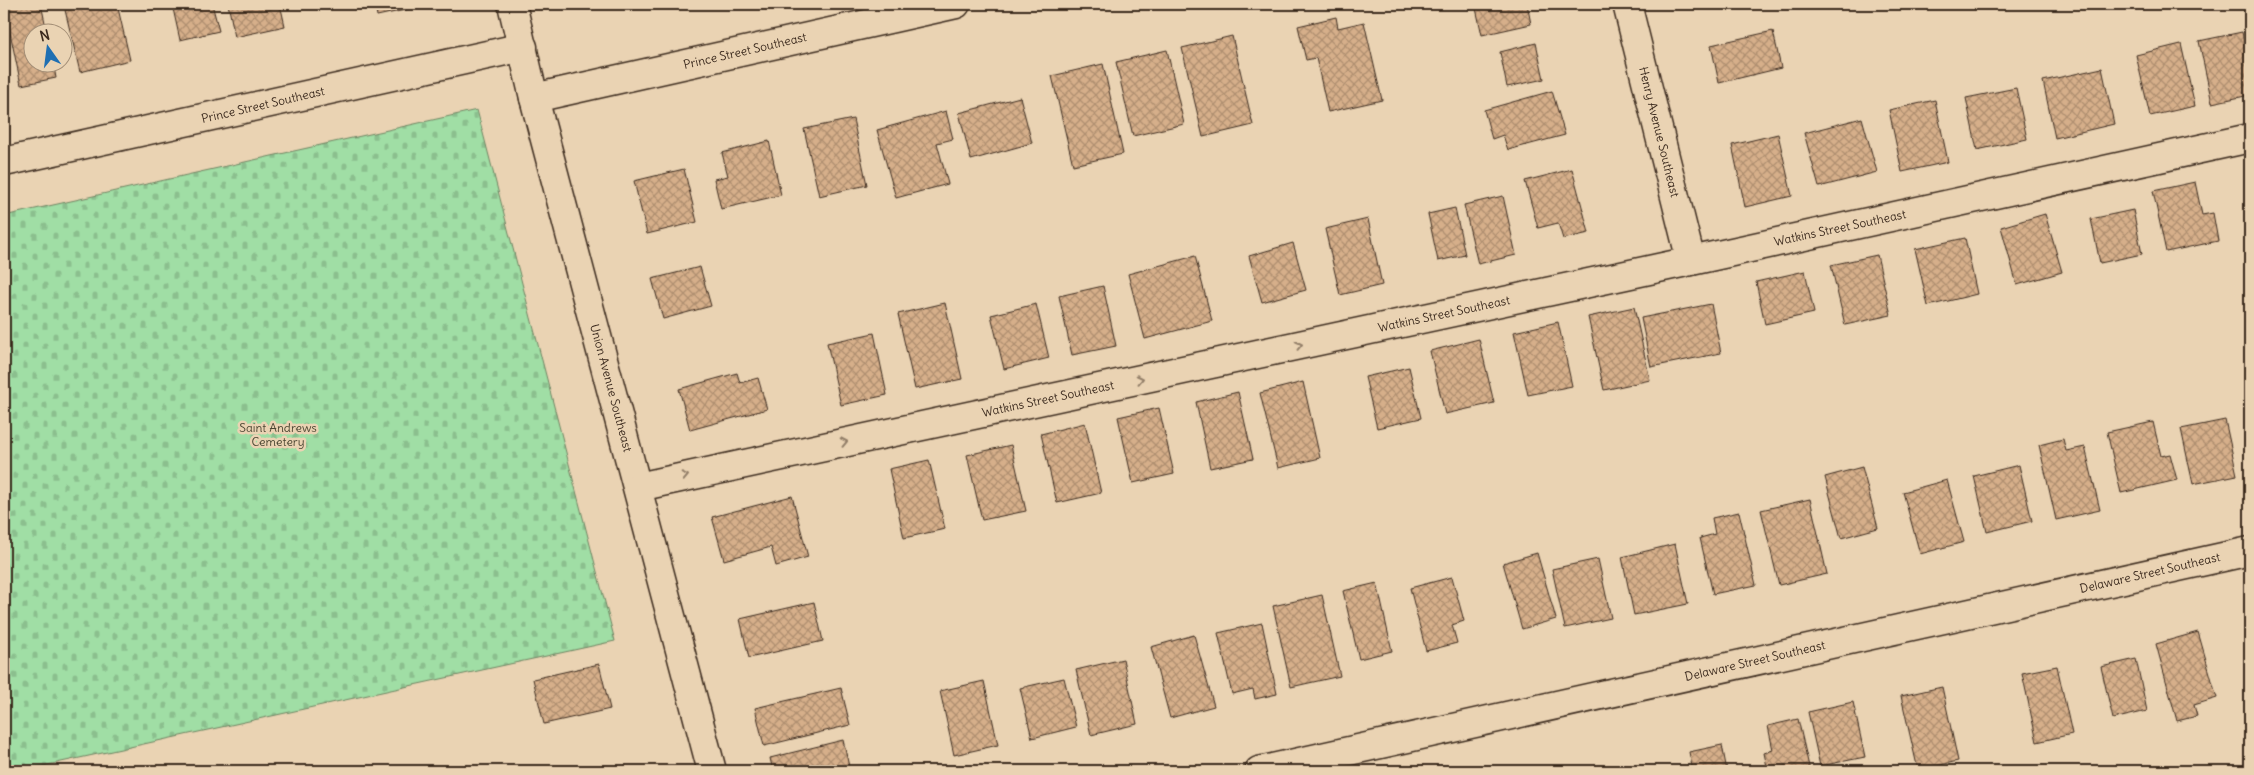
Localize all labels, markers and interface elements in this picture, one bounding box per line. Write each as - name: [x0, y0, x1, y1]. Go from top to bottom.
- north arrow: [22, 22, 72, 72]
- text: N: [38, 25, 52, 45]
- street label: Prince Street Southeast: [682, 29, 808, 72]
- street label: Henry Avenue Southeast: [1636, 65, 1683, 199]
- street label: Prince Street Southeast: [200, 83, 326, 126]
- street label: Watkins Street Southeast: [1773, 206, 1907, 249]
- street label: Watkins Street Southeast: [1377, 292, 1511, 335]
- street label: Union Avenue Southeast: [587, 322, 636, 453]
- one-way arrow: [1295, 340, 1303, 351]
- one-way arrow: [1136, 374, 1145, 385]
- street label: Watkins Street Southeast: [981, 377, 1115, 420]
- park label: Saint Andrews Cemetery: [239, 420, 317, 449]
- one-way arrow: [840, 437, 849, 448]
- one-way arrow: [681, 471, 690, 482]
- street label: Delaware Street Southeast: [2078, 549, 2222, 596]
- street label: Delaware Street Southeast: [1683, 637, 1827, 684]

